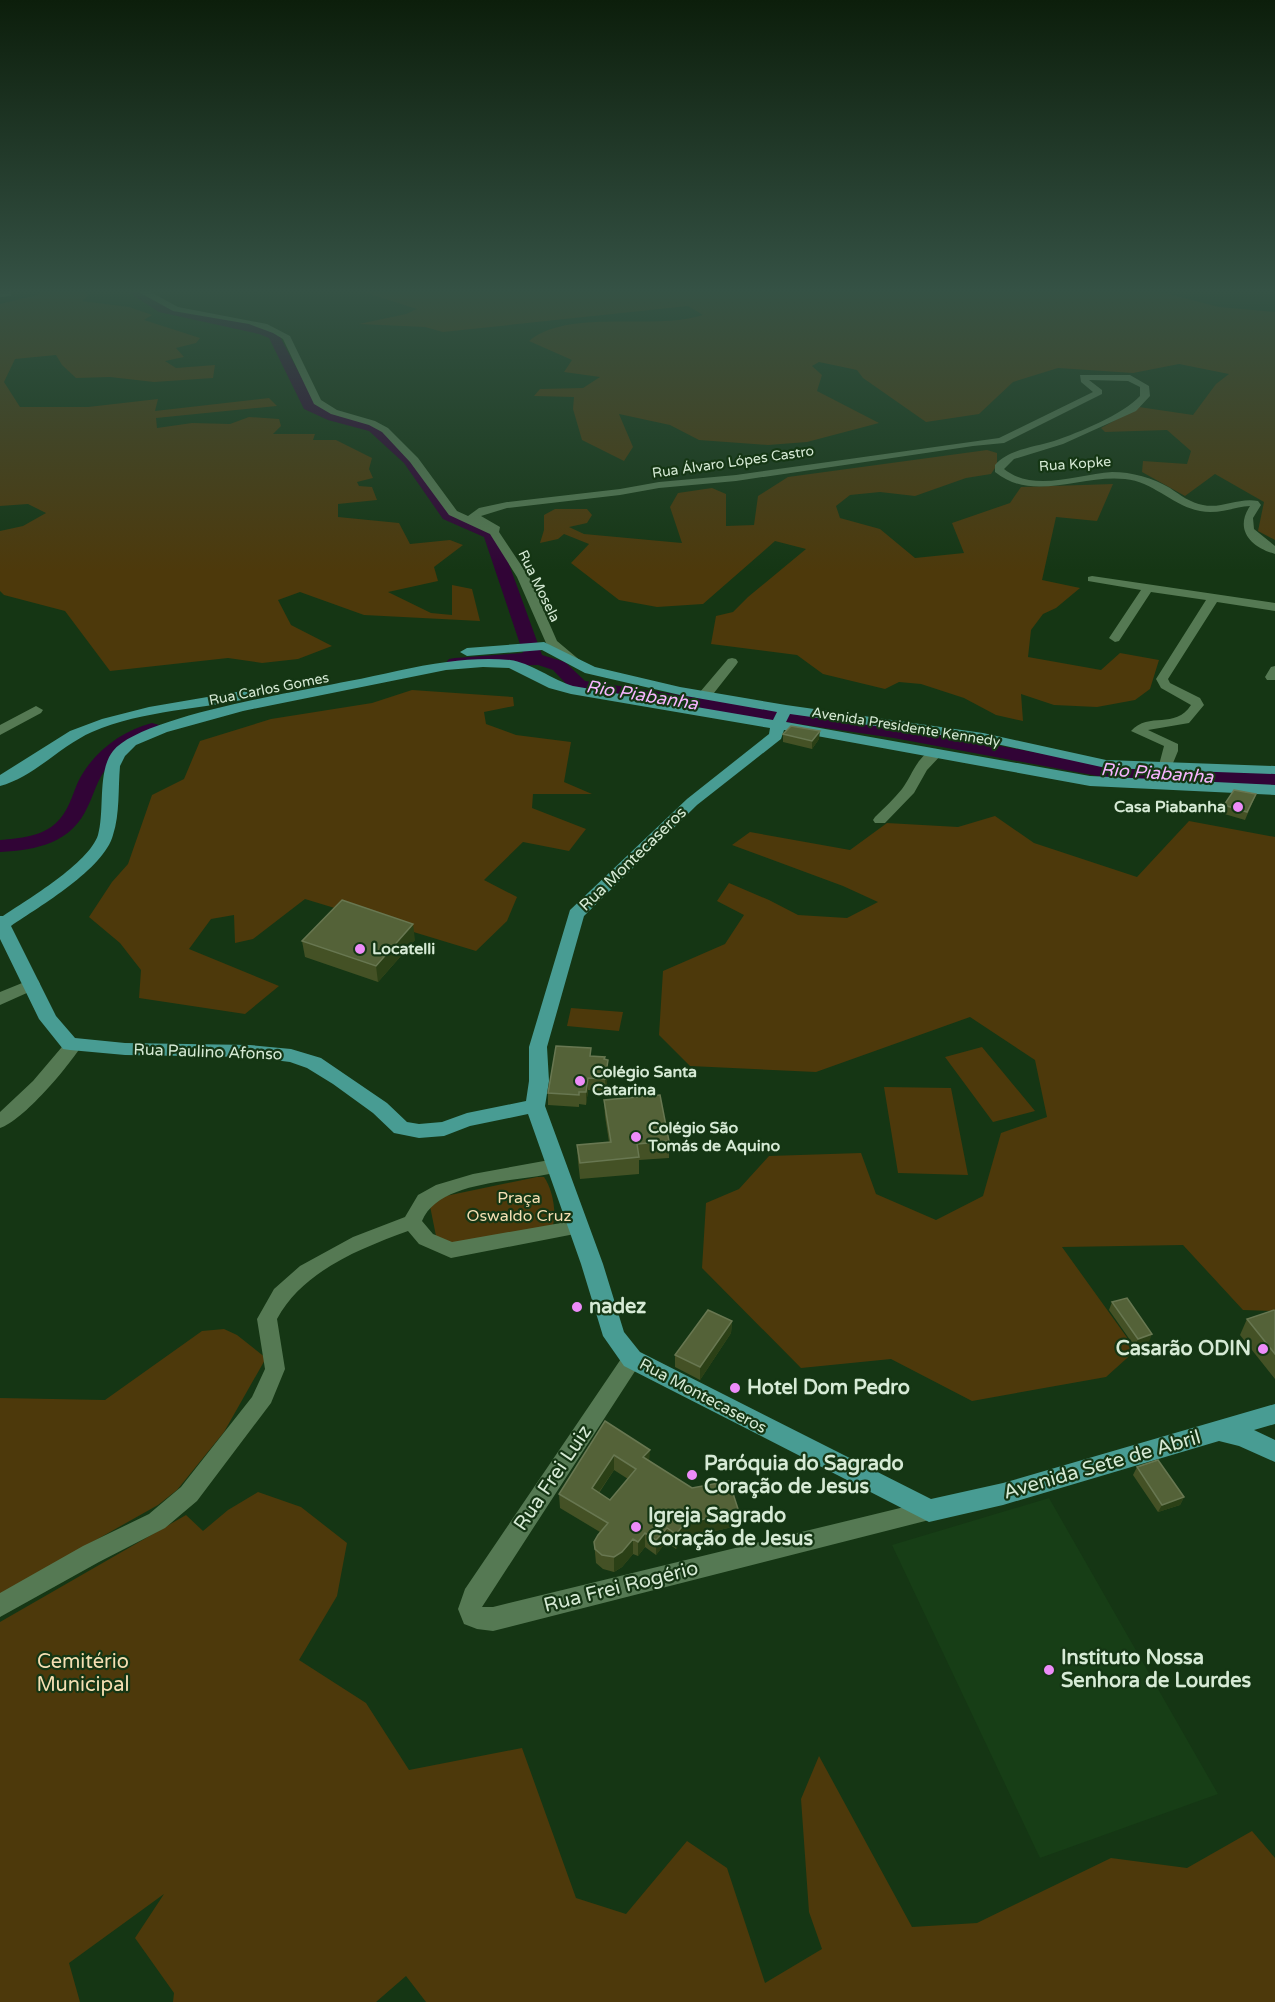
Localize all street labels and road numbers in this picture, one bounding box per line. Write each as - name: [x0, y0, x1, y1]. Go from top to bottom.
- street label: Rua Álvaro Lópes Castro: [651, 442, 815, 482]
- street label: Rua Kopke: [1038, 453, 1112, 475]
- street label: Rua Mosela: [514, 547, 564, 625]
- street label: Rua Carlos Gomes: [208, 669, 331, 709]
- street label: Avenida Presidente Kennedy: [811, 704, 1002, 750]
- street label: Rua Montecaseros: [575, 803, 691, 915]
- street label: Rua Paulino Afonso: [133, 1039, 283, 1065]
- street label: Rua Montecaseros: [636, 1354, 770, 1438]
- street label: Rua Frei Luiz: [509, 1421, 597, 1535]
- street label: Avenida Sete de Abril: [1001, 1425, 1203, 1505]
- street label: Rua Frei Rogério: [541, 1556, 701, 1618]

